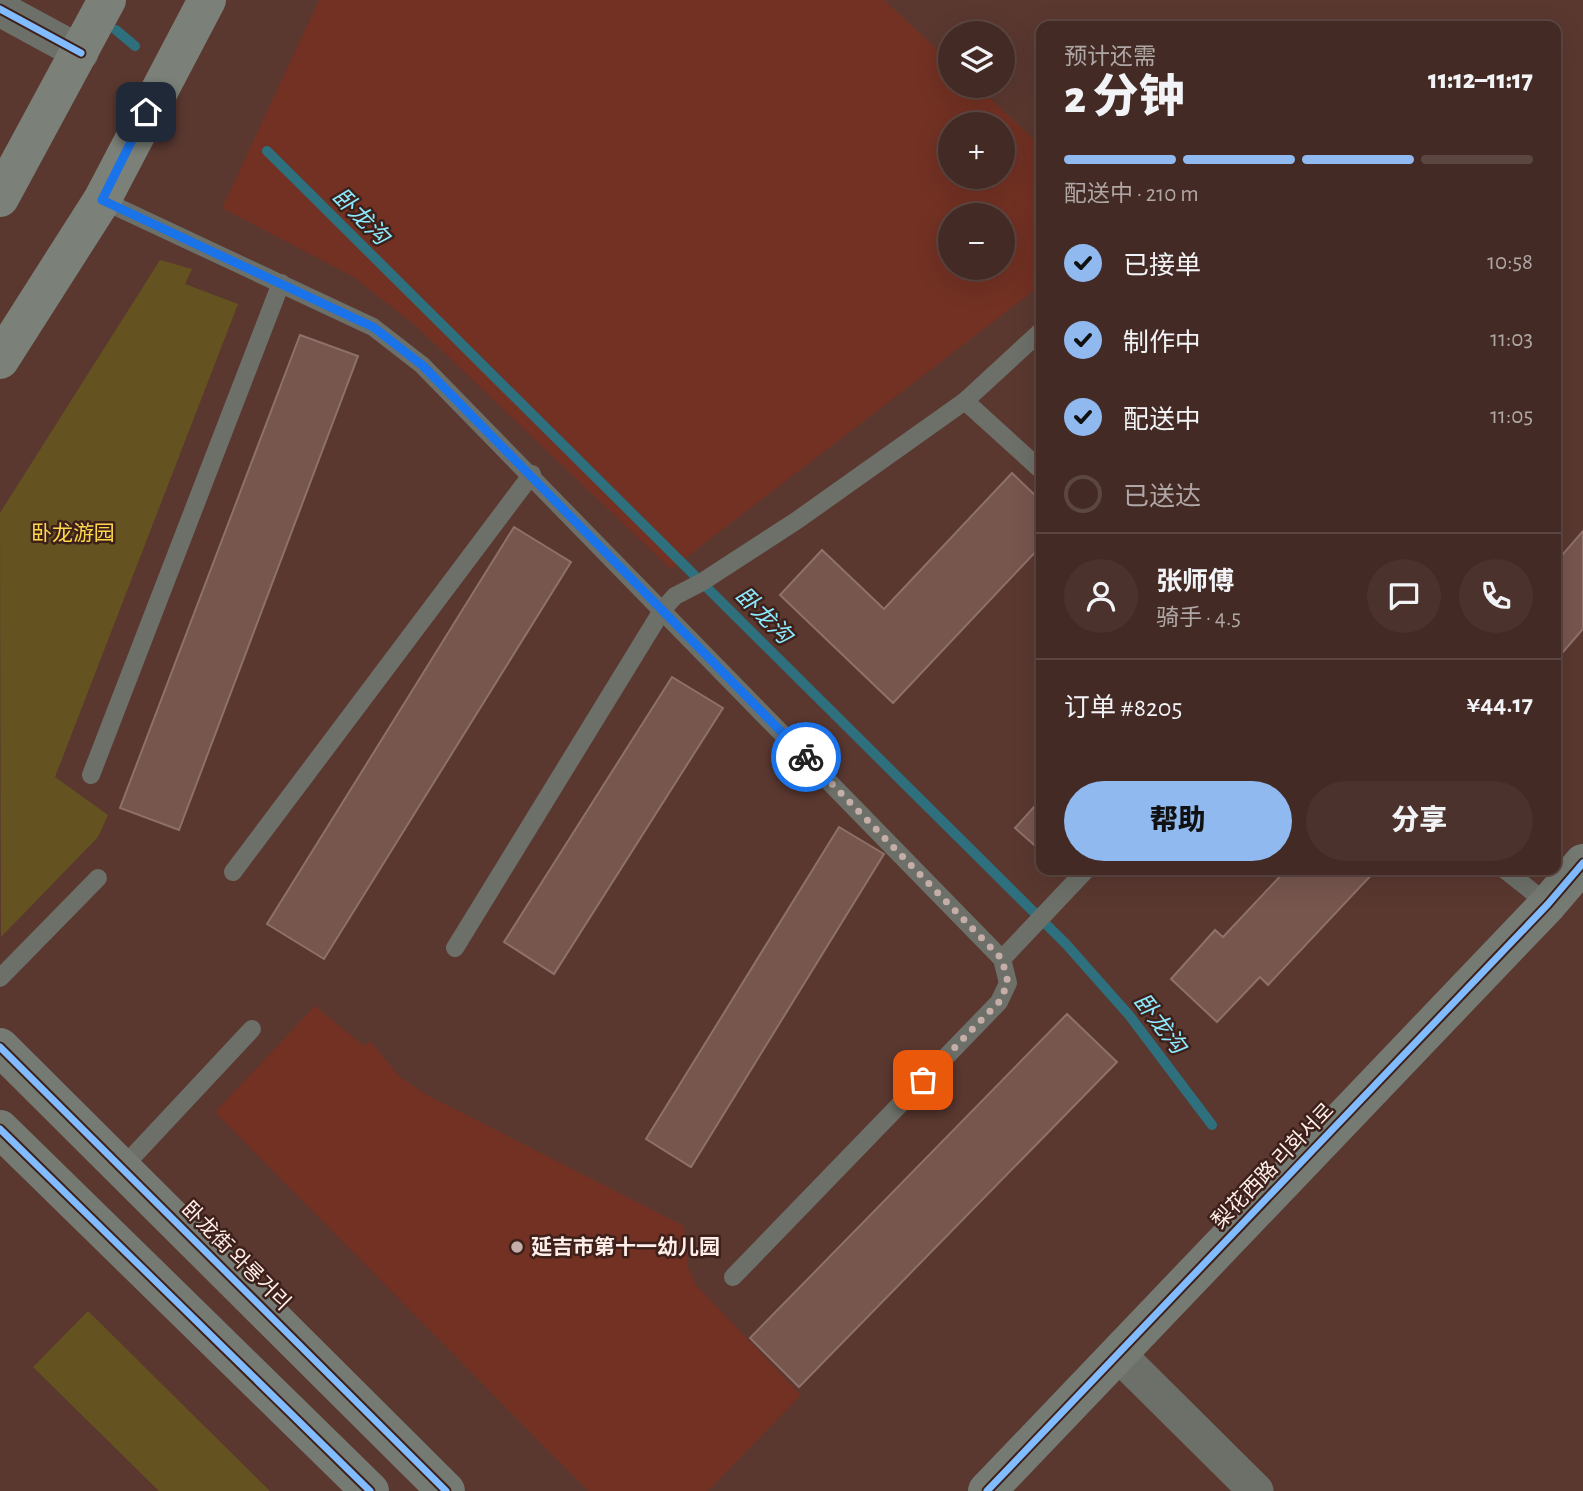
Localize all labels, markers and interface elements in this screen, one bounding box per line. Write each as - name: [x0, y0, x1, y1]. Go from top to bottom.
- map controls: [938, 21, 1015, 280]
- button: layers: [938, 21, 1015, 98]
- text: 预计还需: [1064, 46, 1156, 69]
- text: 11:12–11:17: [1428, 67, 1533, 93]
- text: 2 分钟: [1064, 75, 1185, 121]
- pin: [116, 82, 176, 142]
- icon: home: [127, 93, 165, 131]
- button: +: [938, 112, 1015, 189]
- water label: 卧龙沟: [327, 183, 396, 252]
- text: 配送中 · 210 m: [1064, 183, 1199, 206]
- button: −: [938, 203, 1015, 280]
- icon: check: [1064, 244, 1102, 282]
- text: 10:58: [1487, 251, 1533, 274]
- text: 已接单: [1123, 253, 1201, 279]
- icon: check: [1064, 321, 1102, 359]
- text: 11:03: [1490, 328, 1533, 351]
- text: 制作中: [1123, 330, 1201, 356]
- icon: check: [1064, 398, 1102, 436]
- text: 11:05: [1490, 405, 1533, 428]
- text: 配送中: [1123, 407, 1201, 433]
- text: 已送达: [1123, 484, 1201, 510]
- park label: 卧龙游园: [31, 522, 115, 544]
- button: person: [1064, 559, 1138, 633]
- button: chat: [1367, 559, 1441, 633]
- button: phone: [1459, 559, 1533, 633]
- text: 张师傅: [1156, 569, 1234, 595]
- water label: 卧龙沟: [730, 582, 799, 651]
- text: 骑手 · 4.5: [1156, 607, 1241, 630]
- text: ¥44.17: [1467, 691, 1533, 717]
- text: 订单 #8205: [1064, 695, 1182, 721]
- courier: [771, 722, 841, 792]
- icon: bike: [787, 738, 825, 776]
- button: 帮助: [1064, 781, 1292, 861]
- button: 分享: [1306, 781, 1533, 861]
- water label: 卧龙沟: [1129, 989, 1193, 1061]
- pin: [893, 1050, 953, 1110]
- icon: bag: [904, 1061, 942, 1099]
- street label: 梨花西路 리화서로: [1208, 1099, 1338, 1233]
- street label: 卧龙街 와룡거리: [178, 1197, 295, 1314]
- place label: 延吉市第十一幼儿园: [531, 1236, 720, 1258]
- marker: 延吉市第十一幼儿园: [509, 1239, 525, 1255]

